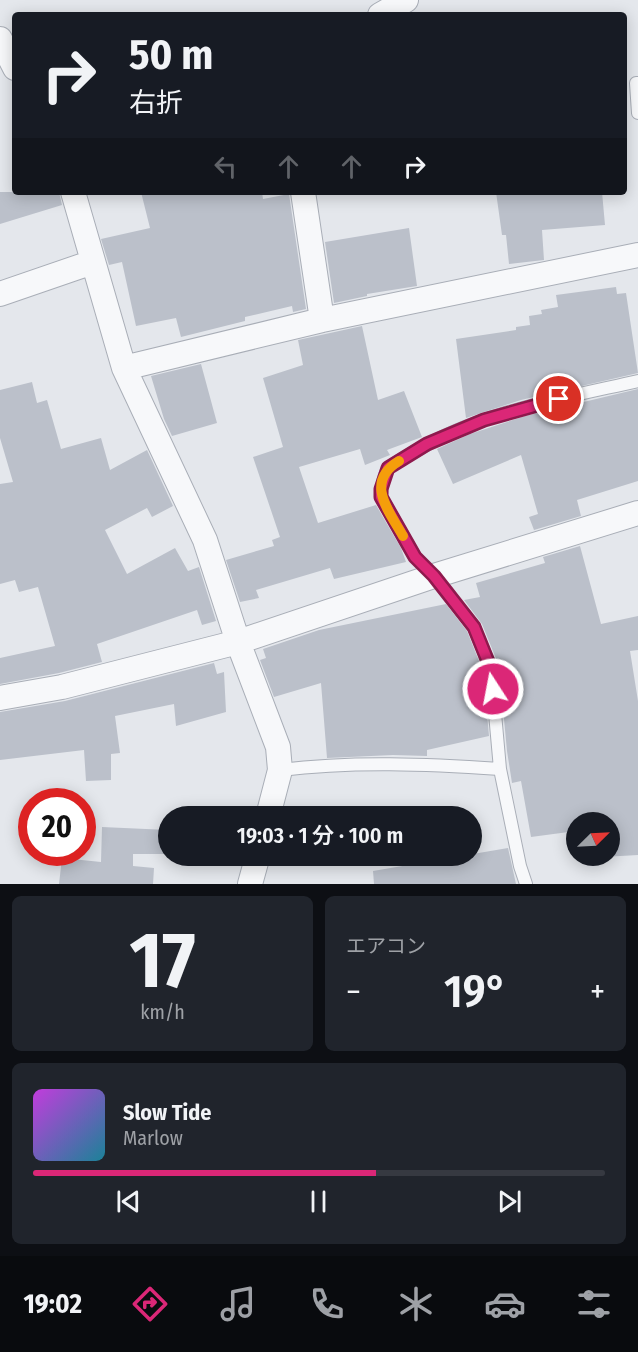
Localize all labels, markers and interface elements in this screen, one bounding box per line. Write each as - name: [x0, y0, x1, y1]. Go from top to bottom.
- text: 50 m: [129, 30, 213, 80]
- icon: right: [30, 36, 108, 114]
- text: 右折: [129, 87, 183, 119]
- icon: left: [209, 150, 242, 183]
- icon: ahead: [272, 150, 305, 183]
- icon: ahead: [335, 150, 368, 183]
- icon: right: [398, 150, 431, 183]
- pin: [533, 373, 584, 424]
- icon: arrive: [542, 382, 575, 415]
- position arrow: [461, 657, 525, 721]
- speed limit sign: 20: [18, 788, 96, 866]
- north arrow: [566, 812, 620, 866]
- map controls: [566, 812, 620, 866]
- text: 19:03 · 1 分 · 100 m: [237, 822, 403, 849]
- text: 17: [129, 914, 196, 1008]
- text: エアコン: [346, 934, 426, 958]
- text: 19°: [444, 965, 507, 1019]
- text: −: [346, 972, 361, 1012]
- text: +: [590, 972, 605, 1012]
- text: km/h: [140, 1000, 185, 1024]
- text: Slow Tide: [123, 1099, 211, 1126]
- text: Marlow: [123, 1126, 183, 1150]
- icon: previous: [112, 1185, 145, 1218]
- icon: pause: [302, 1185, 335, 1218]
- icon: next: [493, 1185, 526, 1218]
- icon: directions: [129, 1283, 171, 1325]
- icon: music: [217, 1283, 259, 1325]
- icon: phone: [306, 1283, 348, 1325]
- icon: climate: [395, 1283, 437, 1325]
- icon: car: [484, 1283, 526, 1325]
- icon: filters: [573, 1283, 615, 1325]
- text: 19:02: [23, 1288, 82, 1320]

